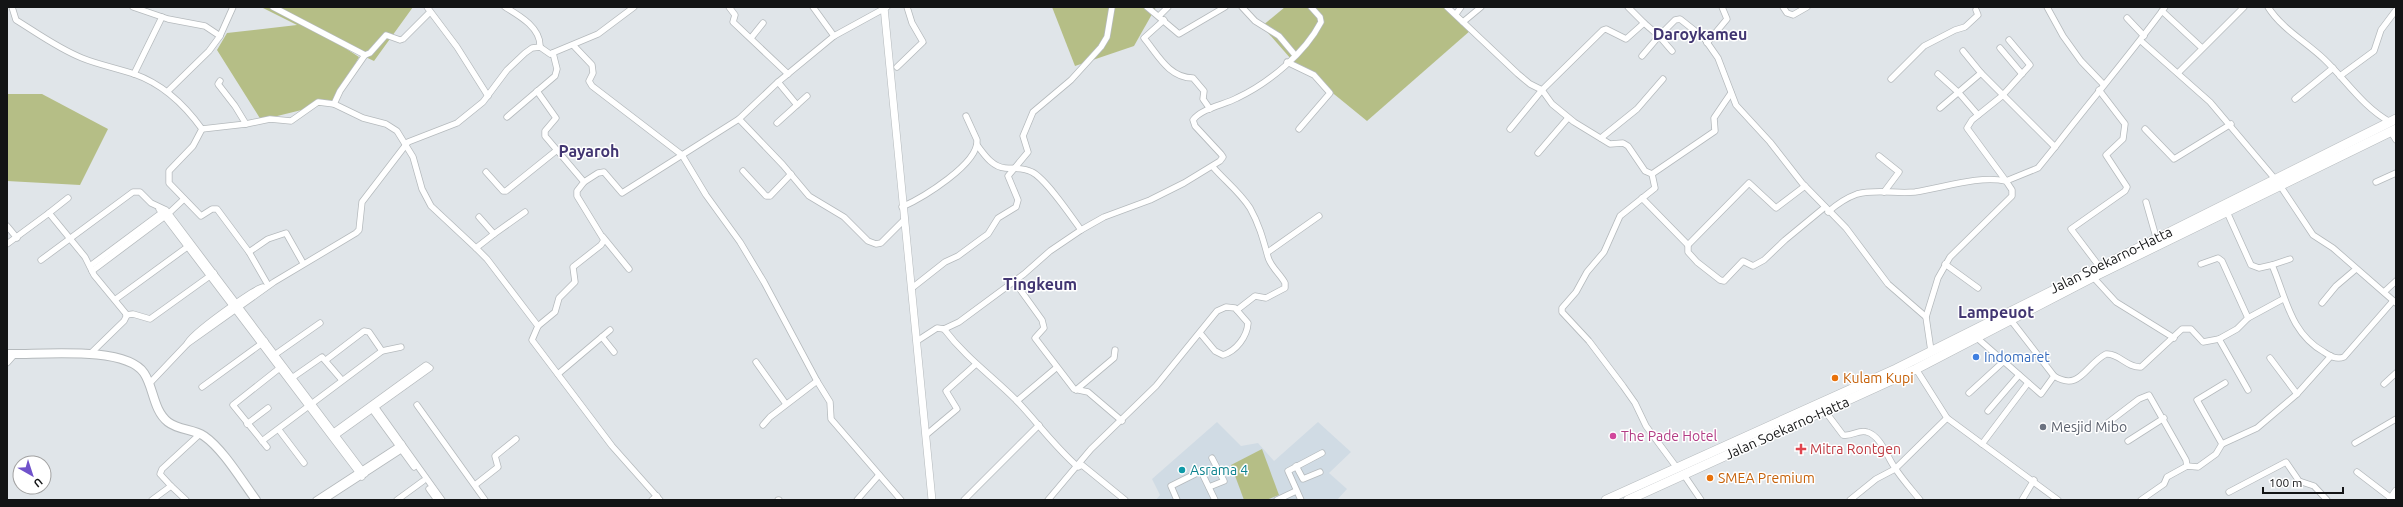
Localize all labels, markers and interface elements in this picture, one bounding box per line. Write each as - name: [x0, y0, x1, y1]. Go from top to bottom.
- district label: Daroykameu: [1653, 25, 1747, 43]
- district label: Payaroh: [559, 142, 619, 160]
- street label: Jalan Soekarno-Hatta: [2047, 223, 2175, 297]
- district label: Tingkeum: [1003, 275, 1077, 293]
- district label: Lampeuot: [1958, 303, 2034, 321]
- place label: Indomaret: [1984, 349, 2050, 365]
- marker: Indomaret: [1971, 352, 1981, 362]
- place label: Kulam Kupi: [1843, 370, 1914, 386]
- marker: Kulam Kupi: [1830, 373, 1840, 383]
- street label: Jalan Soekarno-Hatta: [1722, 393, 1852, 463]
- place label: Mesjid Mibo: [2051, 419, 2127, 435]
- marker: Mesjid Mibo: [2038, 422, 2048, 432]
- place label: The Pade Hotel: [1621, 428, 1717, 444]
- marker: The Pade Hotel: [1608, 431, 1618, 441]
- place label: Mitra Rontgen: [1810, 441, 1901, 457]
- marker: Mitra Rontgen: [1795, 443, 1807, 455]
- north arrow: [12, 455, 52, 495]
- place label: Asrama 4: [1190, 462, 1248, 478]
- marker: Asrama 4: [1177, 465, 1187, 475]
- scale bar: [2263, 469, 2343, 495]
- place label: SMEA Premium: [1718, 470, 1815, 486]
- marker: SMEA Premium: [1705, 473, 1715, 483]
- text: U: [32, 476, 45, 490]
- text: 100 m: [2269, 476, 2302, 489]

